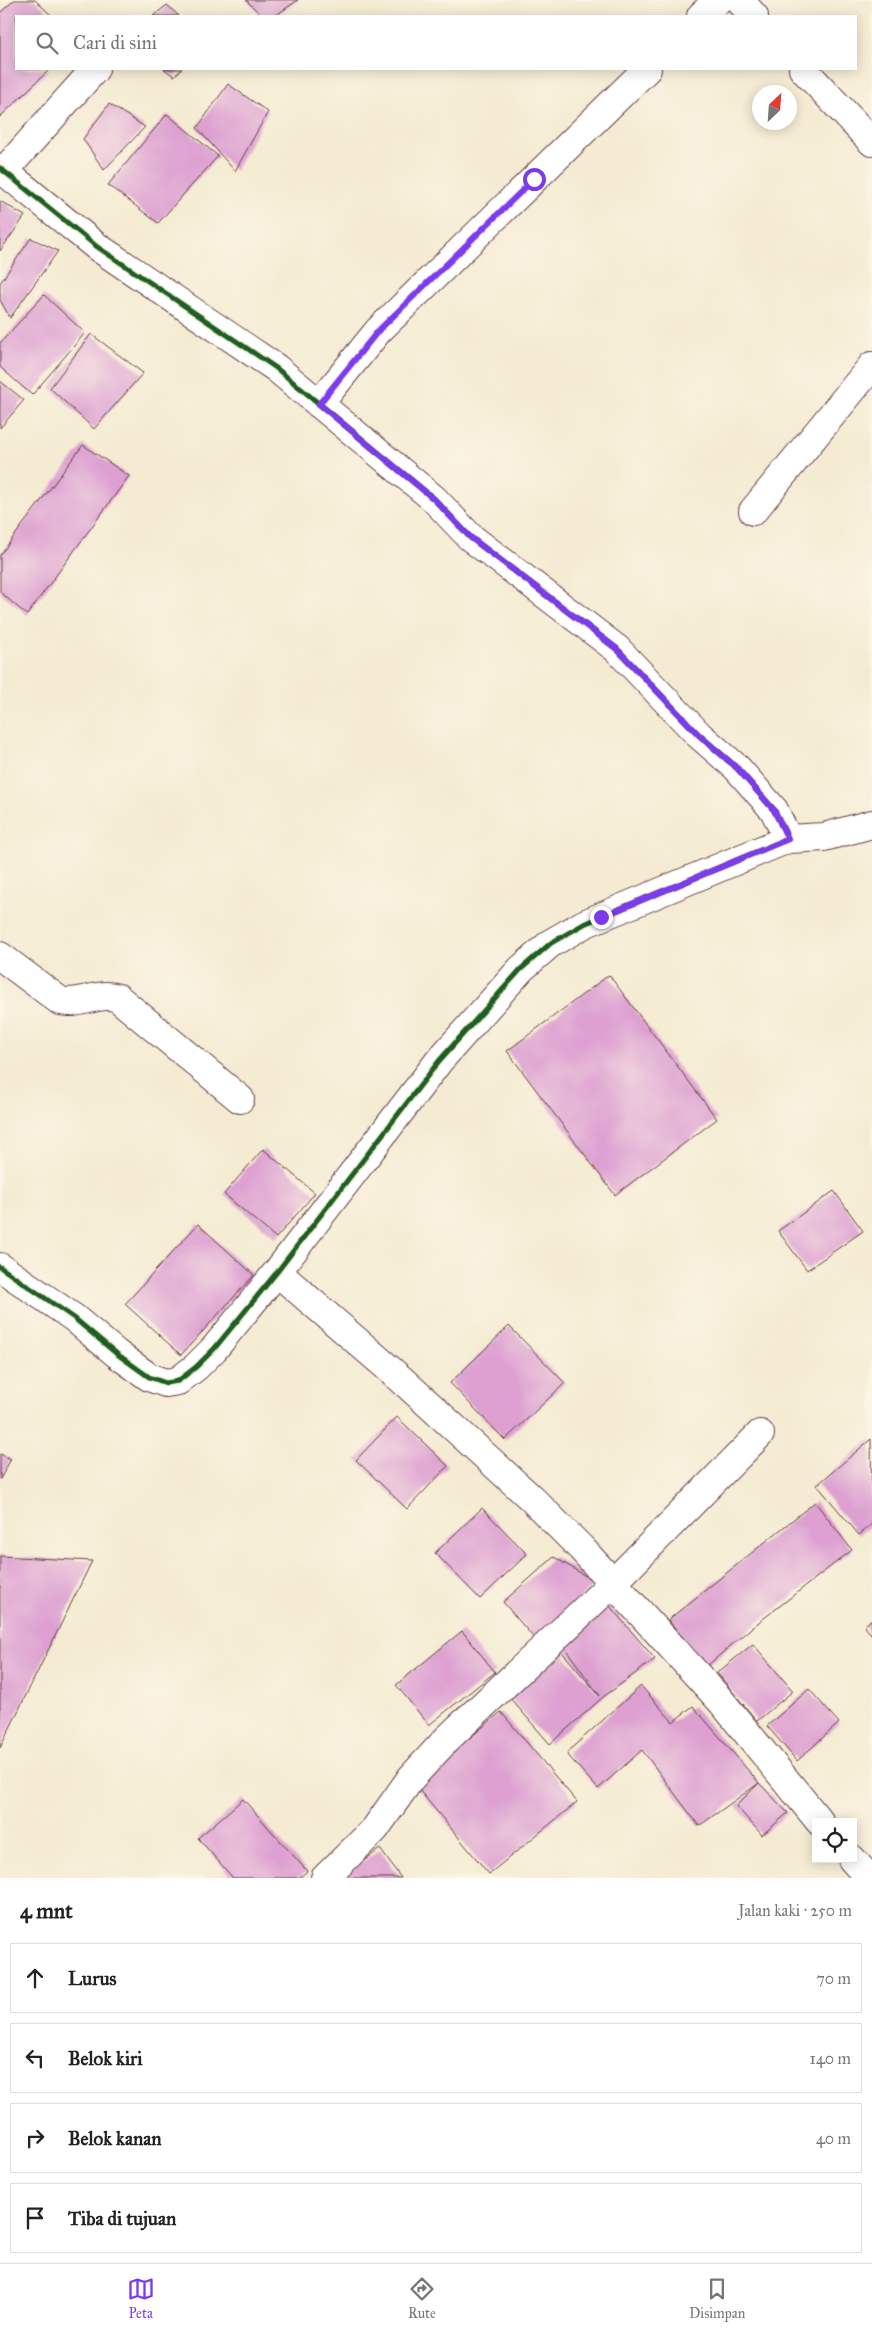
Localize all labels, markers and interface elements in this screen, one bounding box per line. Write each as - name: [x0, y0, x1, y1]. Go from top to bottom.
- search box: [15, 15, 857, 70]
- icon: search: [33, 29, 61, 57]
- text: Cari di sini: [73, 31, 157, 54]
- north arrow: [752, 85, 797, 130]
- route start: [523, 168, 546, 191]
- route end: [590, 906, 613, 929]
- map controls: [812, 1818, 857, 1863]
- button: locate: [812, 1818, 857, 1863]
- text: 4 mnt: [20, 1898, 73, 1924]
- text: Jalan kaki · 250 m: [738, 1901, 852, 1920]
- icon: ahead: [21, 1964, 49, 1992]
- text: Lurus: [68, 1967, 116, 1990]
- text: 70 m: [816, 1969, 851, 1988]
- icon: left: [21, 2044, 49, 2072]
- text: Belok kiri: [68, 2047, 142, 2070]
- text: 140 m: [810, 2049, 851, 2068]
- icon: right: [21, 2124, 49, 2152]
- text: Belok kanan: [68, 2127, 162, 2150]
- text: 40 m: [816, 2129, 851, 2148]
- icon: arrive: [21, 2204, 49, 2232]
- text: Tiba di tujuan: [68, 2207, 176, 2230]
- tab: Peta: [127, 2275, 155, 2322]
- tab: Rute: [408, 2275, 436, 2322]
- tab: Disimpan: [689, 2275, 745, 2322]

